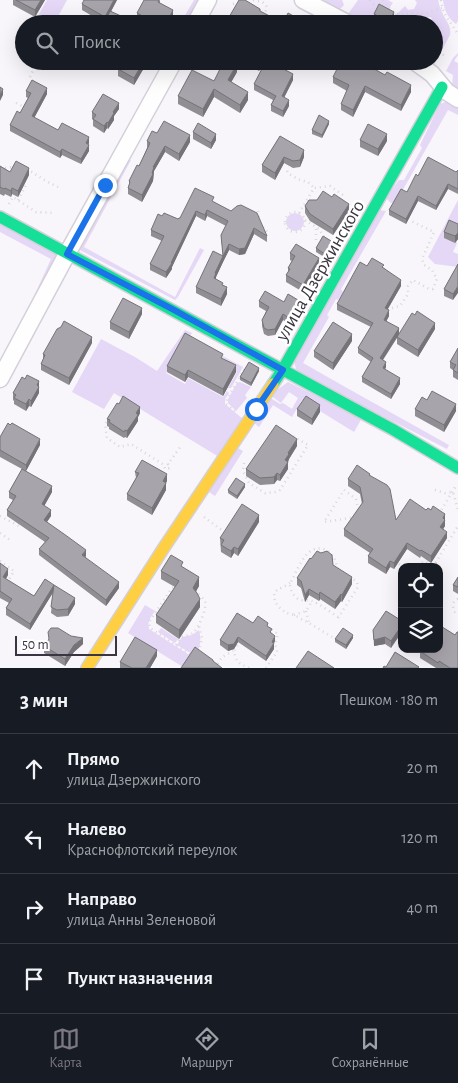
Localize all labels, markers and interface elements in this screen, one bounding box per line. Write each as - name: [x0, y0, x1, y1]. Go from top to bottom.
- search box: [15, 15, 443, 70]
- icon: search: [33, 29, 61, 57]
- text: Поиск: [73, 33, 120, 52]
- route end: [94, 174, 117, 197]
- street label: улица Дзержинского: [272, 197, 368, 345]
- route start: [245, 398, 268, 421]
- map controls: [398, 563, 443, 653]
- button: locate: [398, 563, 443, 608]
- button: layers: [398, 608, 443, 653]
- scale bar: [15, 633, 118, 656]
- text: 50 m: [22, 638, 49, 652]
- text: 3 мин: [20, 690, 68, 711]
- text: Пешком · 180 m: [339, 692, 438, 708]
- text: Прямо: [67, 750, 120, 769]
- icon: ahead: [20, 755, 48, 783]
- text: 20 m: [407, 760, 438, 776]
- text: улица Дзержинского: [67, 772, 201, 788]
- text: Налево: [67, 820, 126, 839]
- icon: left: [20, 825, 48, 853]
- text: 120 m: [401, 830, 438, 846]
- text: Краснофлотский переулок: [67, 842, 237, 858]
- text: Направо: [67, 890, 137, 909]
- icon: right: [20, 895, 48, 923]
- text: 40 m: [406, 900, 438, 916]
- text: улица Анны Зеленовой: [67, 912, 216, 928]
- icon: arrive: [20, 965, 48, 993]
- text: Пункт назначения: [67, 969, 213, 988]
- tab: Карта: [49, 1025, 82, 1072]
- tab: Маршрут: [180, 1025, 233, 1072]
- tab: Сохранённые: [331, 1025, 409, 1072]

